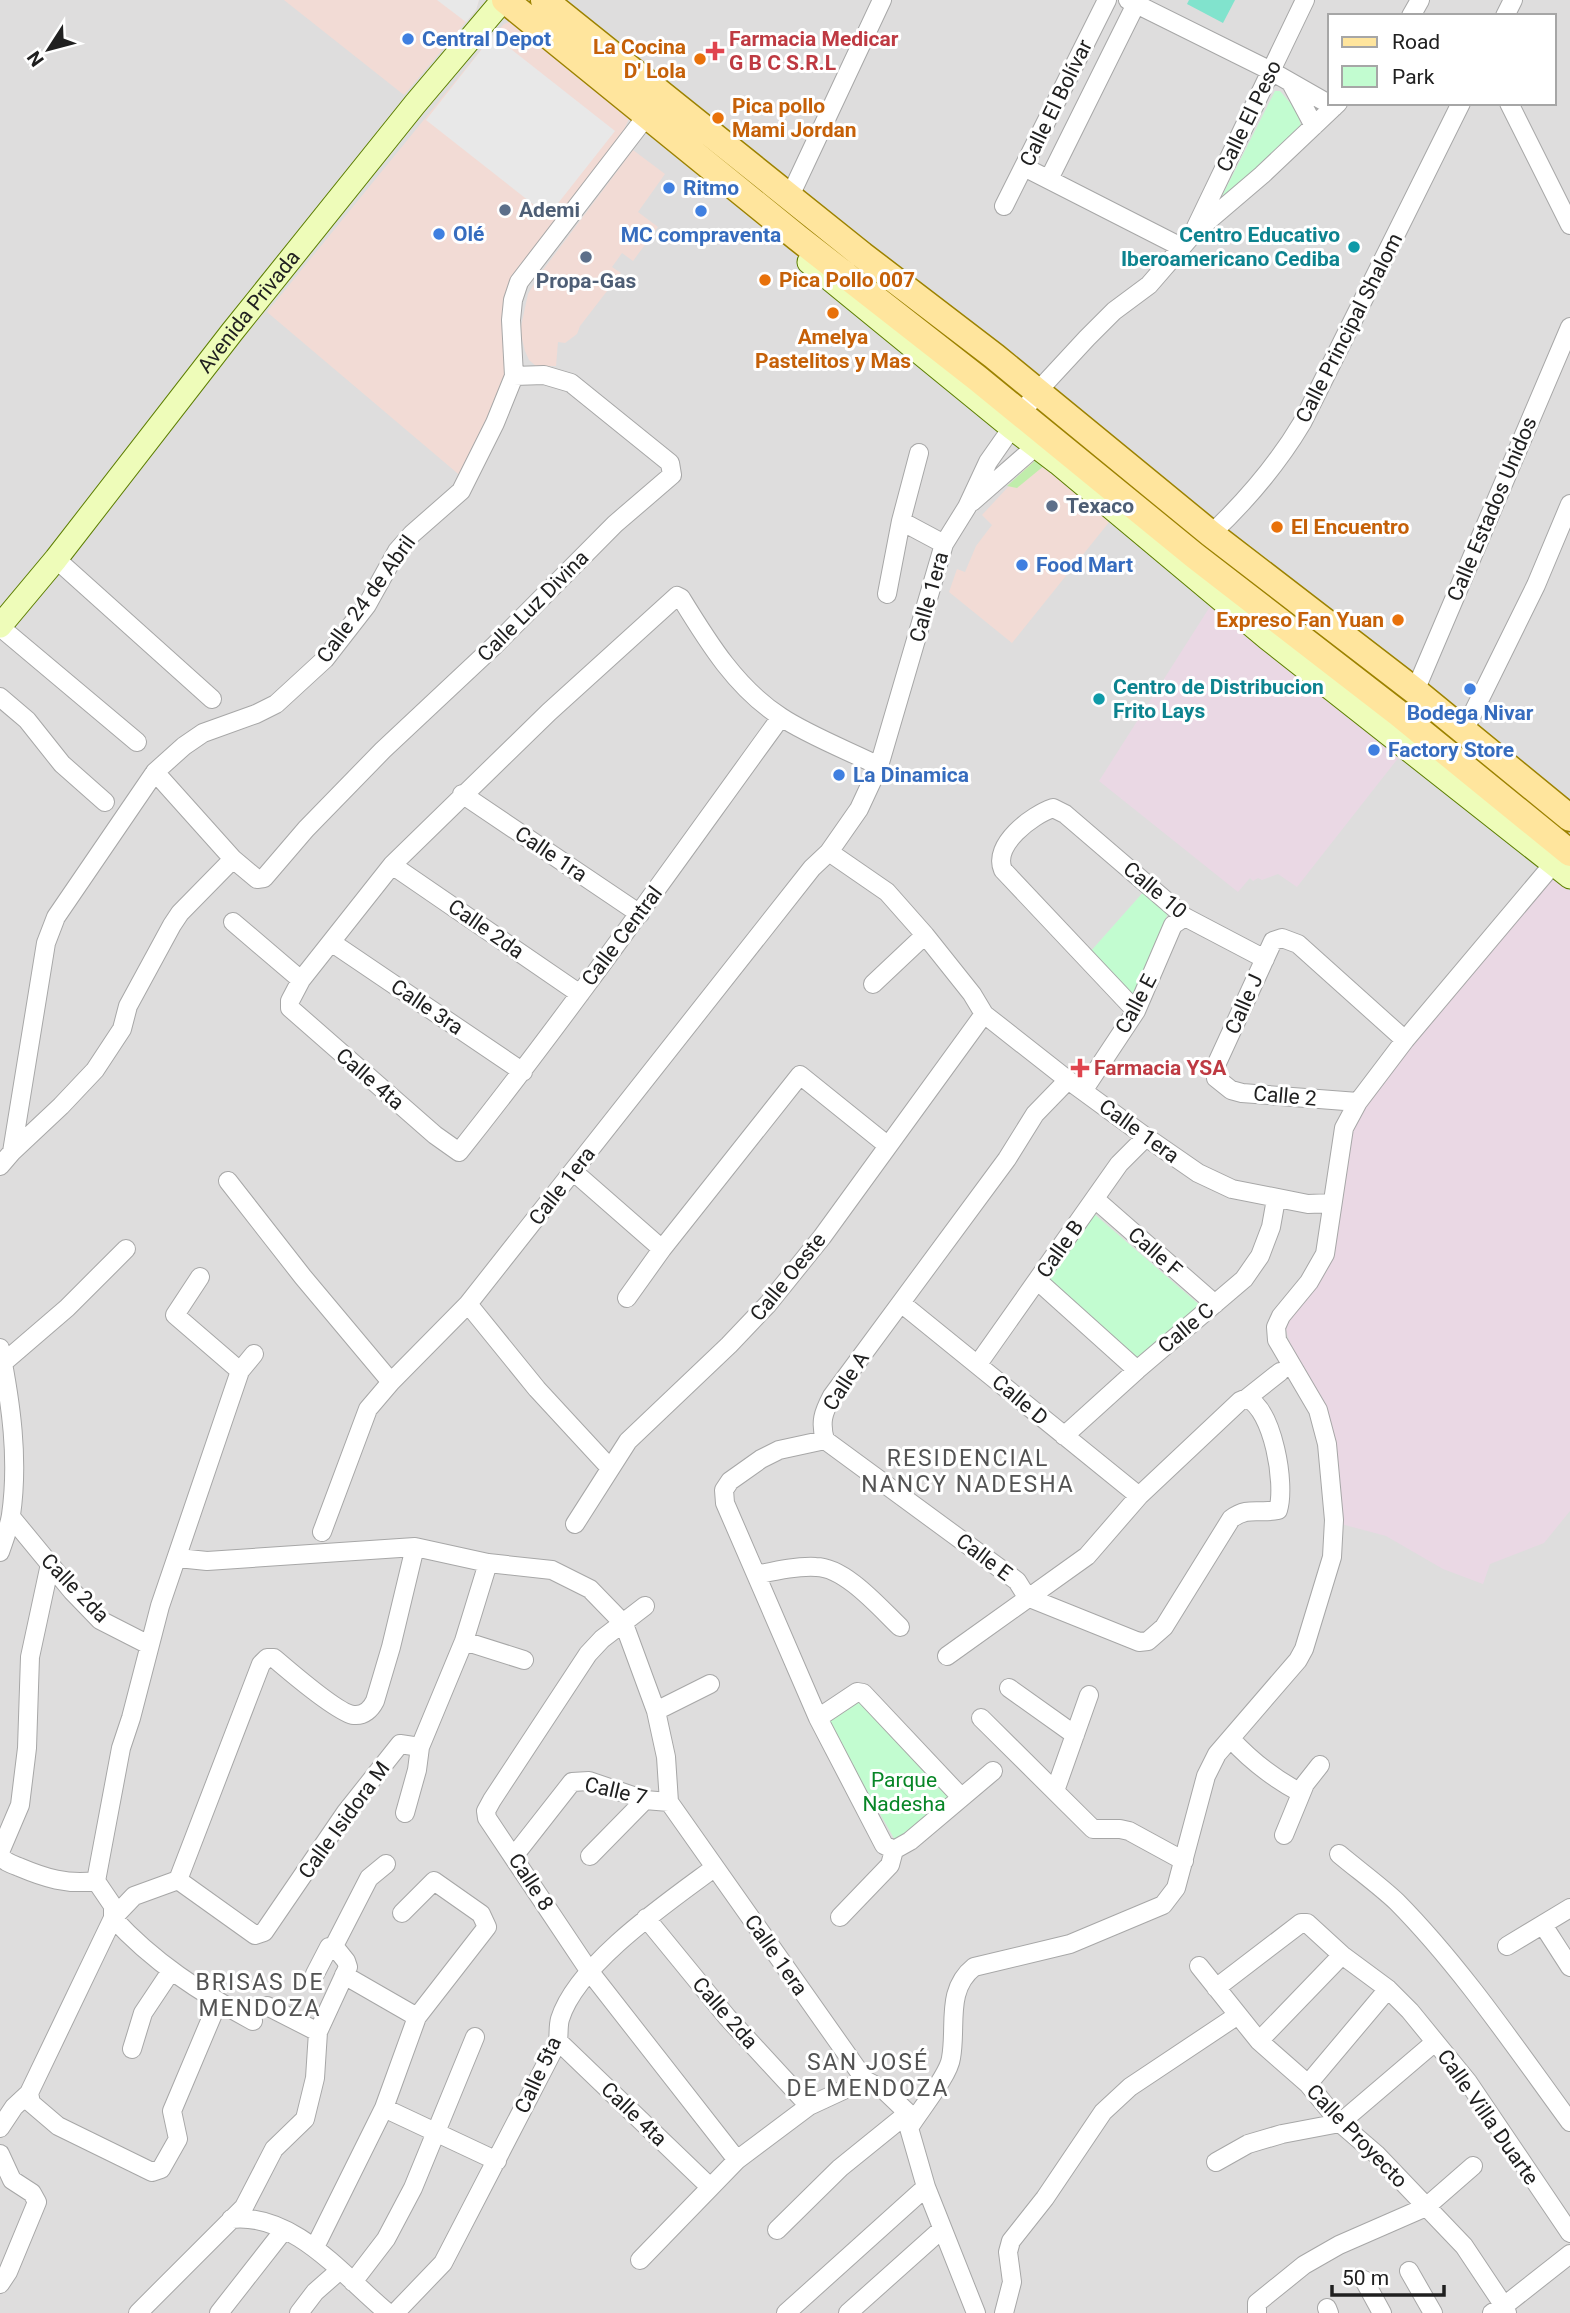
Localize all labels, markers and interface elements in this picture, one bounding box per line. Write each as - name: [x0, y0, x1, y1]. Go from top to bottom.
- north arrow: [14, 14, 84, 84]
- legend: [1328, 14, 1556, 105]
- place label: Central Depot: [422, 27, 551, 51]
- place label: Farmacia Medicar G B C S.R.L: [729, 27, 899, 75]
- text: Road: [1392, 30, 1440, 54]
- marker: Central Depot: [400, 31, 416, 47]
- place label: La Cocina D' Lola: [593, 35, 686, 83]
- street label: Calle El Bolívar: [1015, 36, 1097, 170]
- marker: Farmacia Medicar G B C S.R.L: [707, 43, 723, 59]
- text: N: [22, 47, 49, 71]
- marker: La Cocina D' Lola: [692, 51, 708, 67]
- street label: Calle El Peso: [1212, 56, 1286, 176]
- text: Park: [1392, 65, 1435, 89]
- place label: Pica pollo Mami Jordan: [732, 94, 857, 142]
- marker: Pica pollo Mami Jordan: [710, 110, 726, 126]
- place label: Ritmo: [683, 176, 739, 200]
- marker: Ritmo: [661, 180, 677, 196]
- place label: Ademi: [519, 198, 580, 222]
- marker: Ademi: [497, 202, 513, 218]
- marker: MC compraventa: [693, 203, 709, 219]
- place label: Olé: [453, 222, 484, 246]
- place label: MC compraventa: [621, 223, 781, 247]
- place label: Centro Educativo Iberoamericano Cediba: [1121, 223, 1340, 271]
- marker: Olé: [431, 226, 447, 242]
- street label: Calle Principal Shalom: [1291, 229, 1407, 427]
- marker: Centro Educativo Iberoamericano Cediba: [1346, 239, 1362, 255]
- street label: Avenida Privada: [193, 245, 305, 378]
- marker: Propa-Gas: [578, 249, 594, 265]
- place label: Pica Pollo 007: [779, 268, 915, 292]
- place label: Propa-Gas: [536, 269, 636, 293]
- marker: Pica Pollo 007: [757, 272, 773, 288]
- marker: Amelya Pastelitos y Mas: [825, 305, 841, 321]
- place label: Amelya Pastelitos y Mas: [755, 325, 911, 373]
- street label: Calle Estados Unidos: [1442, 413, 1542, 605]
- place label: Texaco: [1066, 494, 1134, 518]
- marker: Texaco: [1044, 498, 1060, 514]
- place label: El Encuentro: [1291, 515, 1409, 539]
- marker: El Encuentro: [1269, 519, 1285, 535]
- street label: Calle 24 de Abril: [312, 531, 420, 667]
- street label: Calle Luz Divina: [473, 546, 593, 666]
- street label: Calle 1era: [905, 549, 953, 645]
- place label: Food Mart: [1036, 553, 1133, 577]
- marker: Food Mart: [1014, 557, 1030, 573]
- place label: Expreso Fan Yuan: [1216, 608, 1384, 632]
- marker: Expreso Fan Yuan: [1390, 612, 1406, 628]
- place label: Centro de Distribucion Frito Lays: [1113, 675, 1324, 723]
- marker: Bodega Nivar: [1462, 681, 1478, 697]
- marker: Centro de Distribucion Frito Lays: [1091, 691, 1107, 707]
- place label: Bodega Nivar: [1407, 701, 1534, 725]
- place label: Factory Store: [1388, 738, 1514, 762]
- marker: Factory Store: [1366, 742, 1382, 758]
- place label: La Dinamica: [853, 763, 969, 787]
- marker: La Dinamica: [831, 767, 847, 783]
- street label: Calle 1ra: [510, 821, 592, 887]
- street label: Calle 10: [1118, 857, 1192, 923]
- street label: Calle Central: [577, 882, 667, 990]
- street label: Calle 2da: [444, 894, 528, 964]
- street label: Calle E: [1110, 970, 1162, 1038]
- street label: Calle J: [1220, 970, 1268, 1038]
- street label: Calle 3ra: [386, 974, 468, 1040]
- street label: Calle 4ta: [331, 1043, 409, 1115]
- place label: Farmacia YSA: [1094, 1056, 1227, 1080]
- marker: Farmacia YSA: [1072, 1060, 1088, 1076]
- street label: Calle 2: [1252, 1081, 1318, 1111]
- street label: Calle 1era: [1094, 1094, 1184, 1168]
- street label: Calle 1era: [524, 1142, 600, 1230]
- street label: Calle B: [1032, 1216, 1088, 1282]
- street label: Calle F: [1123, 1222, 1187, 1282]
- street label: Calle Oeste: [745, 1228, 831, 1326]
- street label: Calle C: [1153, 1298, 1219, 1358]
- street label: Calle A: [818, 1347, 874, 1415]
- street label: Calle D: [987, 1370, 1053, 1430]
- district label: RESIDENCIAL NANCY NADESHA: [861, 1445, 1075, 1498]
- street label: Calle E: [951, 1528, 1017, 1586]
- street label: Calle 2da: [36, 1548, 114, 1628]
- street label: Calle Isidora M: [294, 1757, 394, 1883]
- park label: Parque Nadesha: [862, 1768, 946, 1816]
- street label: Calle 7: [582, 1772, 650, 1810]
- street label: Calle 8: [504, 1849, 558, 1915]
- street label: Calle 1era: [740, 1910, 812, 2000]
- district label: BRISAS DE MENDOZA: [196, 1969, 324, 2022]
- street label: Calle 2da: [687, 1972, 763, 2054]
- street label: Calle 5ta: [510, 2033, 566, 2117]
- street label: Calle Villa Duarte: [1432, 2045, 1544, 2189]
- district label: SAN JOSÉ DE MENDOZA: [786, 2048, 950, 2102]
- street label: Calle 4ta: [596, 2077, 672, 2151]
- street label: Calle Proyecto: [1302, 2079, 1412, 2193]
- scale bar: [1332, 2254, 1444, 2298]
- text: 50 m: [1342, 2266, 1389, 2290]

